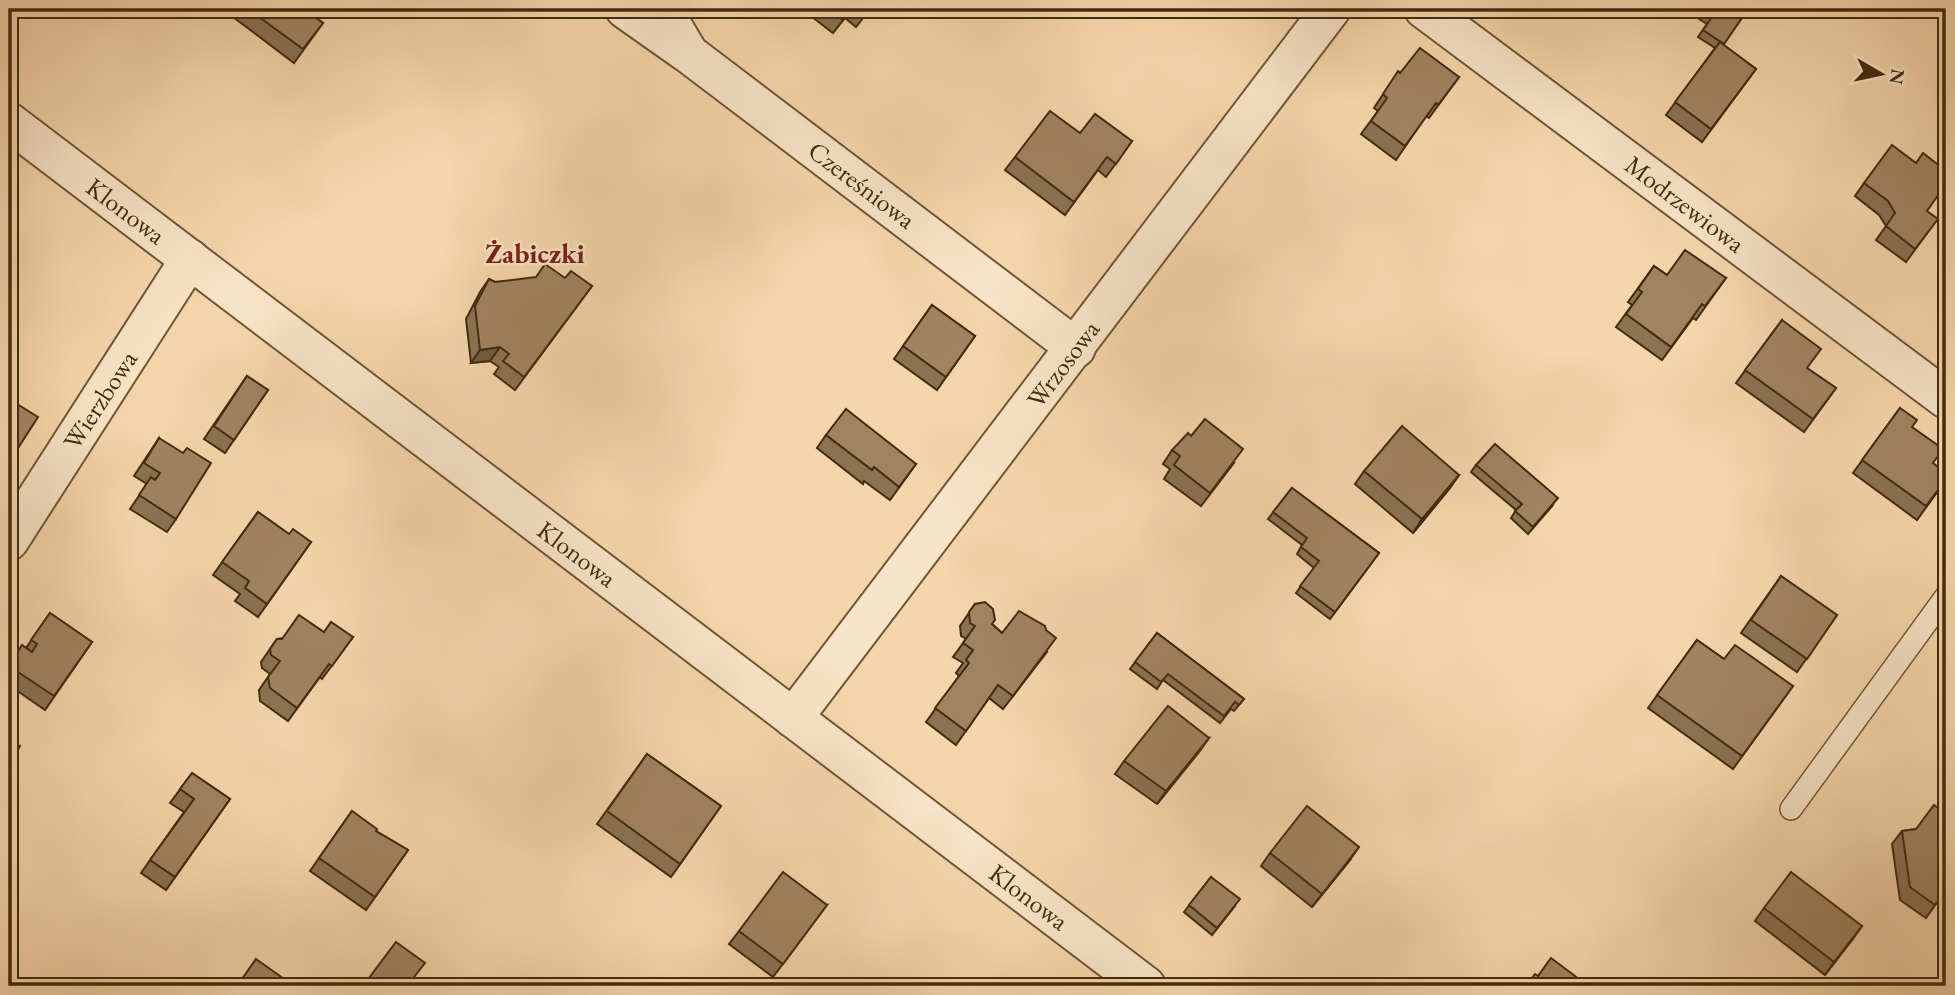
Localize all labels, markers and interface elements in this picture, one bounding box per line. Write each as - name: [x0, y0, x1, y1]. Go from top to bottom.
- north arrow: [1846, 38, 1916, 108]
- text: N: [1884, 67, 1911, 87]
- street label: Czereśniowa: [801, 134, 923, 237]
- street label: Modrzewiowa: [1618, 148, 1752, 261]
- street label: Klonowa: [79, 170, 173, 252]
- district label: Żabiczki: [485, 235, 585, 271]
- street label: Wrzosowa: [1019, 313, 1107, 415]
- street label: Wierzbowa: [55, 343, 145, 456]
- street label: Klonowa: [530, 513, 624, 595]
- street label: Klonowa: [982, 856, 1076, 938]

